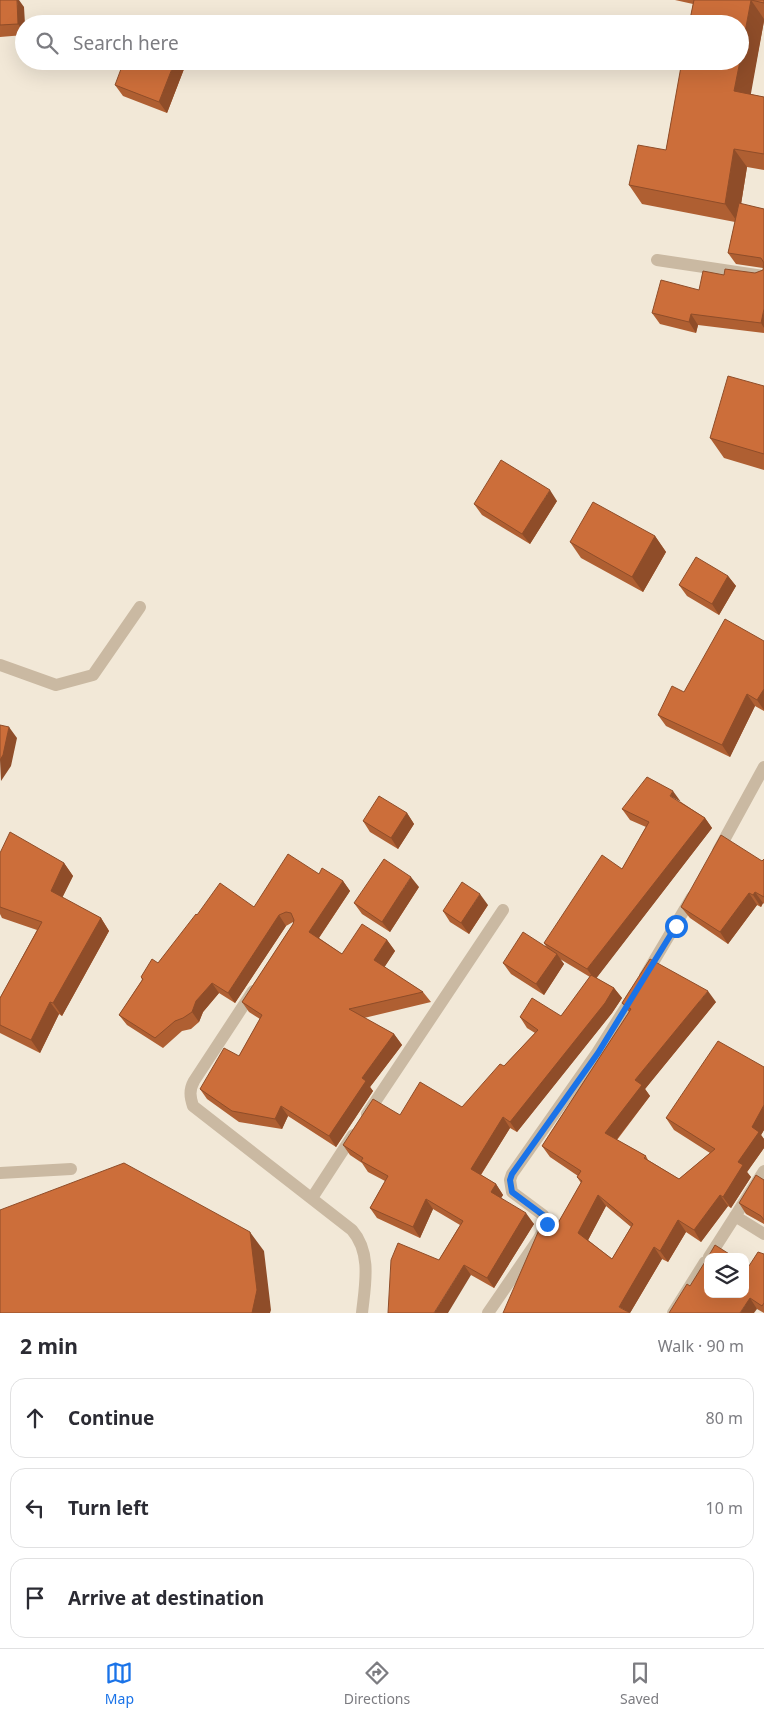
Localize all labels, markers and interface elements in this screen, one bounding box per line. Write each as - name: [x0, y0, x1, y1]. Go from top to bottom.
- search box: [15, 15, 749, 70]
- icon: search: [33, 29, 61, 57]
- text: Search here: [73, 30, 179, 56]
- route start: [665, 915, 688, 938]
- route end: [536, 1213, 559, 1236]
- map controls: [704, 1253, 749, 1298]
- button: layers: [704, 1253, 749, 1298]
- text: 2 min: [20, 1332, 78, 1360]
- text: Walk · 90 m: [658, 1335, 744, 1357]
- icon: ahead: [21, 1404, 49, 1432]
- text: Continue: [68, 1405, 154, 1431]
- text: 80 m: [706, 1407, 743, 1429]
- icon: left: [21, 1494, 49, 1522]
- text: Turn left: [68, 1495, 149, 1521]
- text: 10 m: [706, 1497, 743, 1519]
- icon: arrive: [21, 1584, 49, 1612]
- text: Arrive at destination: [68, 1585, 264, 1611]
- tab: Map: [105, 1659, 134, 1708]
- tab: Directions: [344, 1659, 410, 1708]
- tab: Saved: [620, 1659, 659, 1708]

